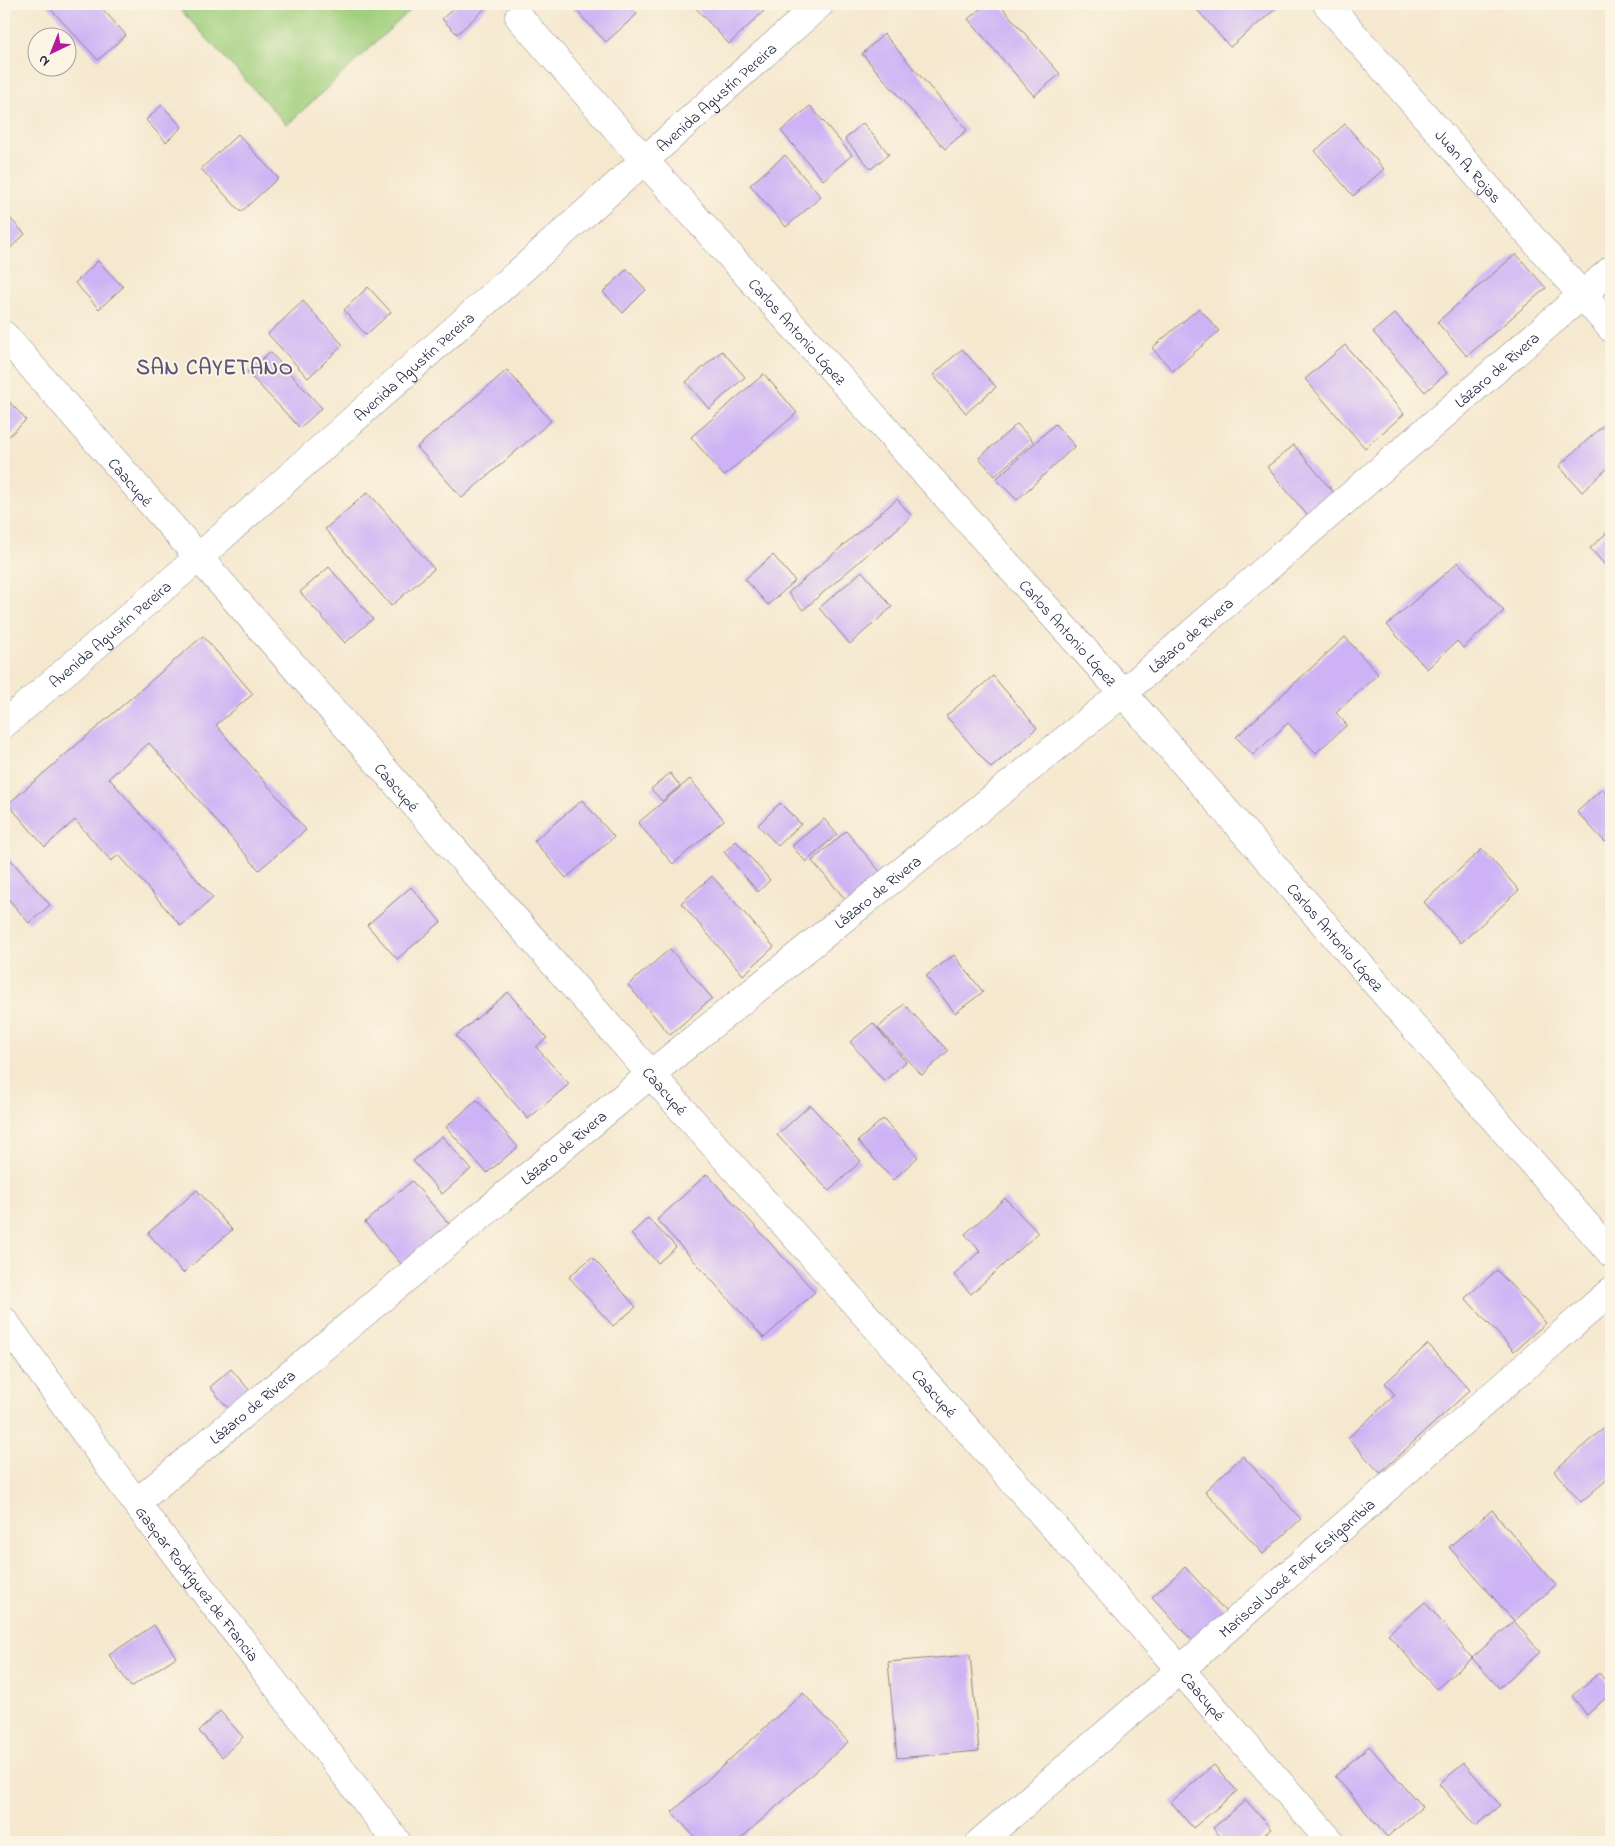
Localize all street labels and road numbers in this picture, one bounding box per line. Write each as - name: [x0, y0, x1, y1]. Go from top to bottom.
- street label: Avenida Agustín Pereira: [652, 38, 783, 159]
- street label: Juan A. Rojas: [1428, 125, 1506, 209]
- street label: Carlos Antonio López: [742, 273, 851, 392]
- street label: Avenida Agustín Pereira: [349, 307, 481, 428]
- street label: Lázaro de Rivera: [1450, 327, 1546, 415]
- street label: Caacupé: [101, 453, 158, 513]
- street label: Carlos Antonio López: [1012, 575, 1122, 693]
- street label: Avenida Agustín Pereira: [44, 576, 178, 695]
- street label: Lázaro de Rivera: [1144, 592, 1240, 680]
- street label: Caacupé: [368, 758, 424, 818]
- street label: Lázaro de Rivera: [830, 850, 927, 936]
- street label: Carlos Antonio López: [1280, 879, 1388, 998]
- street label: Caacupé: [635, 1062, 693, 1122]
- street label: Lázaro de Rivera: [516, 1106, 613, 1192]
- street label: Caacupé: [905, 1364, 962, 1424]
- street label: Lázaro de Rivera: [205, 1365, 302, 1451]
- street label: Mariscal José Felix Estigarribia: [1214, 1493, 1381, 1644]
- street label: Gaspar Rodríguez de Francia: [128, 1501, 264, 1667]
- street label: Caacupé: [1174, 1667, 1231, 1728]

